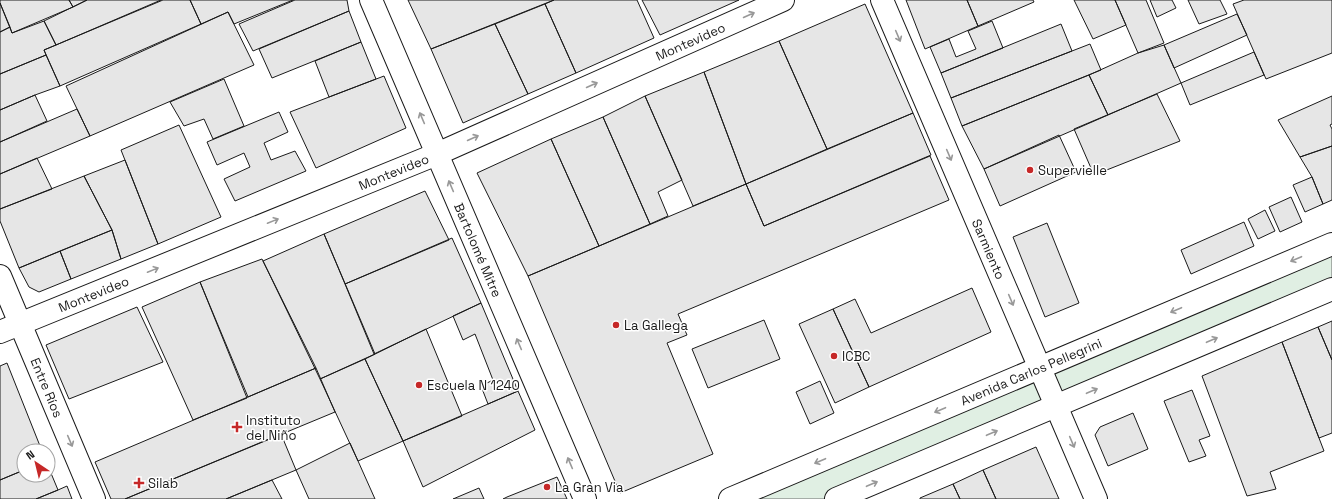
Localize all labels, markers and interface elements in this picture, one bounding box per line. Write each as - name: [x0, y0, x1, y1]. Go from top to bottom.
- one-way arrow: [742, 11, 754, 19]
- street label: Montevideo: [653, 18, 728, 64]
- one-way arrow: [894, 29, 902, 41]
- one-way arrow: [585, 81, 597, 88]
- one-way arrow: [418, 112, 425, 124]
- one-way arrow: [466, 134, 478, 141]
- one-way arrow: [946, 149, 953, 161]
- street label: Montevideo: [356, 150, 431, 194]
- place label: Supervielle: [1038, 162, 1107, 179]
- marker: Supervielle: [1025, 165, 1035, 175]
- one-way arrow: [447, 180, 454, 192]
- street label: Bartolomé Mitre: [450, 200, 506, 300]
- one-way arrow: [267, 216, 279, 224]
- street label: Sarmiento: [968, 216, 1009, 282]
- one-way arrow: [1291, 256, 1303, 263]
- one-way arrow: [146, 265, 158, 273]
- street label: Montevideo: [56, 272, 131, 316]
- one-way arrow: [1008, 294, 1015, 306]
- one-way arrow: [1171, 306, 1183, 314]
- place label: La Gallega: [624, 317, 688, 334]
- marker: La Gallega: [611, 320, 621, 330]
- street label: Avenida Carlos Pellegrini: [958, 334, 1104, 409]
- one-way arrow: [1205, 336, 1217, 343]
- one-way arrow: [514, 338, 522, 350]
- place label: ICBC: [842, 348, 870, 365]
- marker: ICBC: [829, 351, 839, 361]
- street label: Entre Ríos: [27, 355, 67, 420]
- place label: Escuela N 1240: [427, 377, 520, 394]
- marker: Escuela N 1240: [414, 380, 424, 390]
- one-way arrow: [1086, 386, 1098, 394]
- one-way arrow: [934, 407, 946, 414]
- place label: Instituto del Niño: [246, 412, 301, 444]
- marker: Instituto del Niño: [231, 421, 243, 433]
- one-way arrow: [986, 429, 998, 436]
- one-way arrow: [66, 435, 74, 447]
- one-way arrow: [1068, 435, 1076, 447]
- north arrow: [16, 443, 56, 483]
- text: N: [23, 447, 37, 463]
- one-way arrow: [566, 458, 573, 470]
- one-way arrow: [814, 458, 826, 465]
- place label: Silab: [148, 475, 178, 492]
- marker: Silab: [133, 477, 145, 489]
- place label: La Gran Via: [555, 479, 624, 496]
- one-way arrow: [866, 479, 878, 487]
- marker: La Gran Via: [542, 482, 552, 492]

